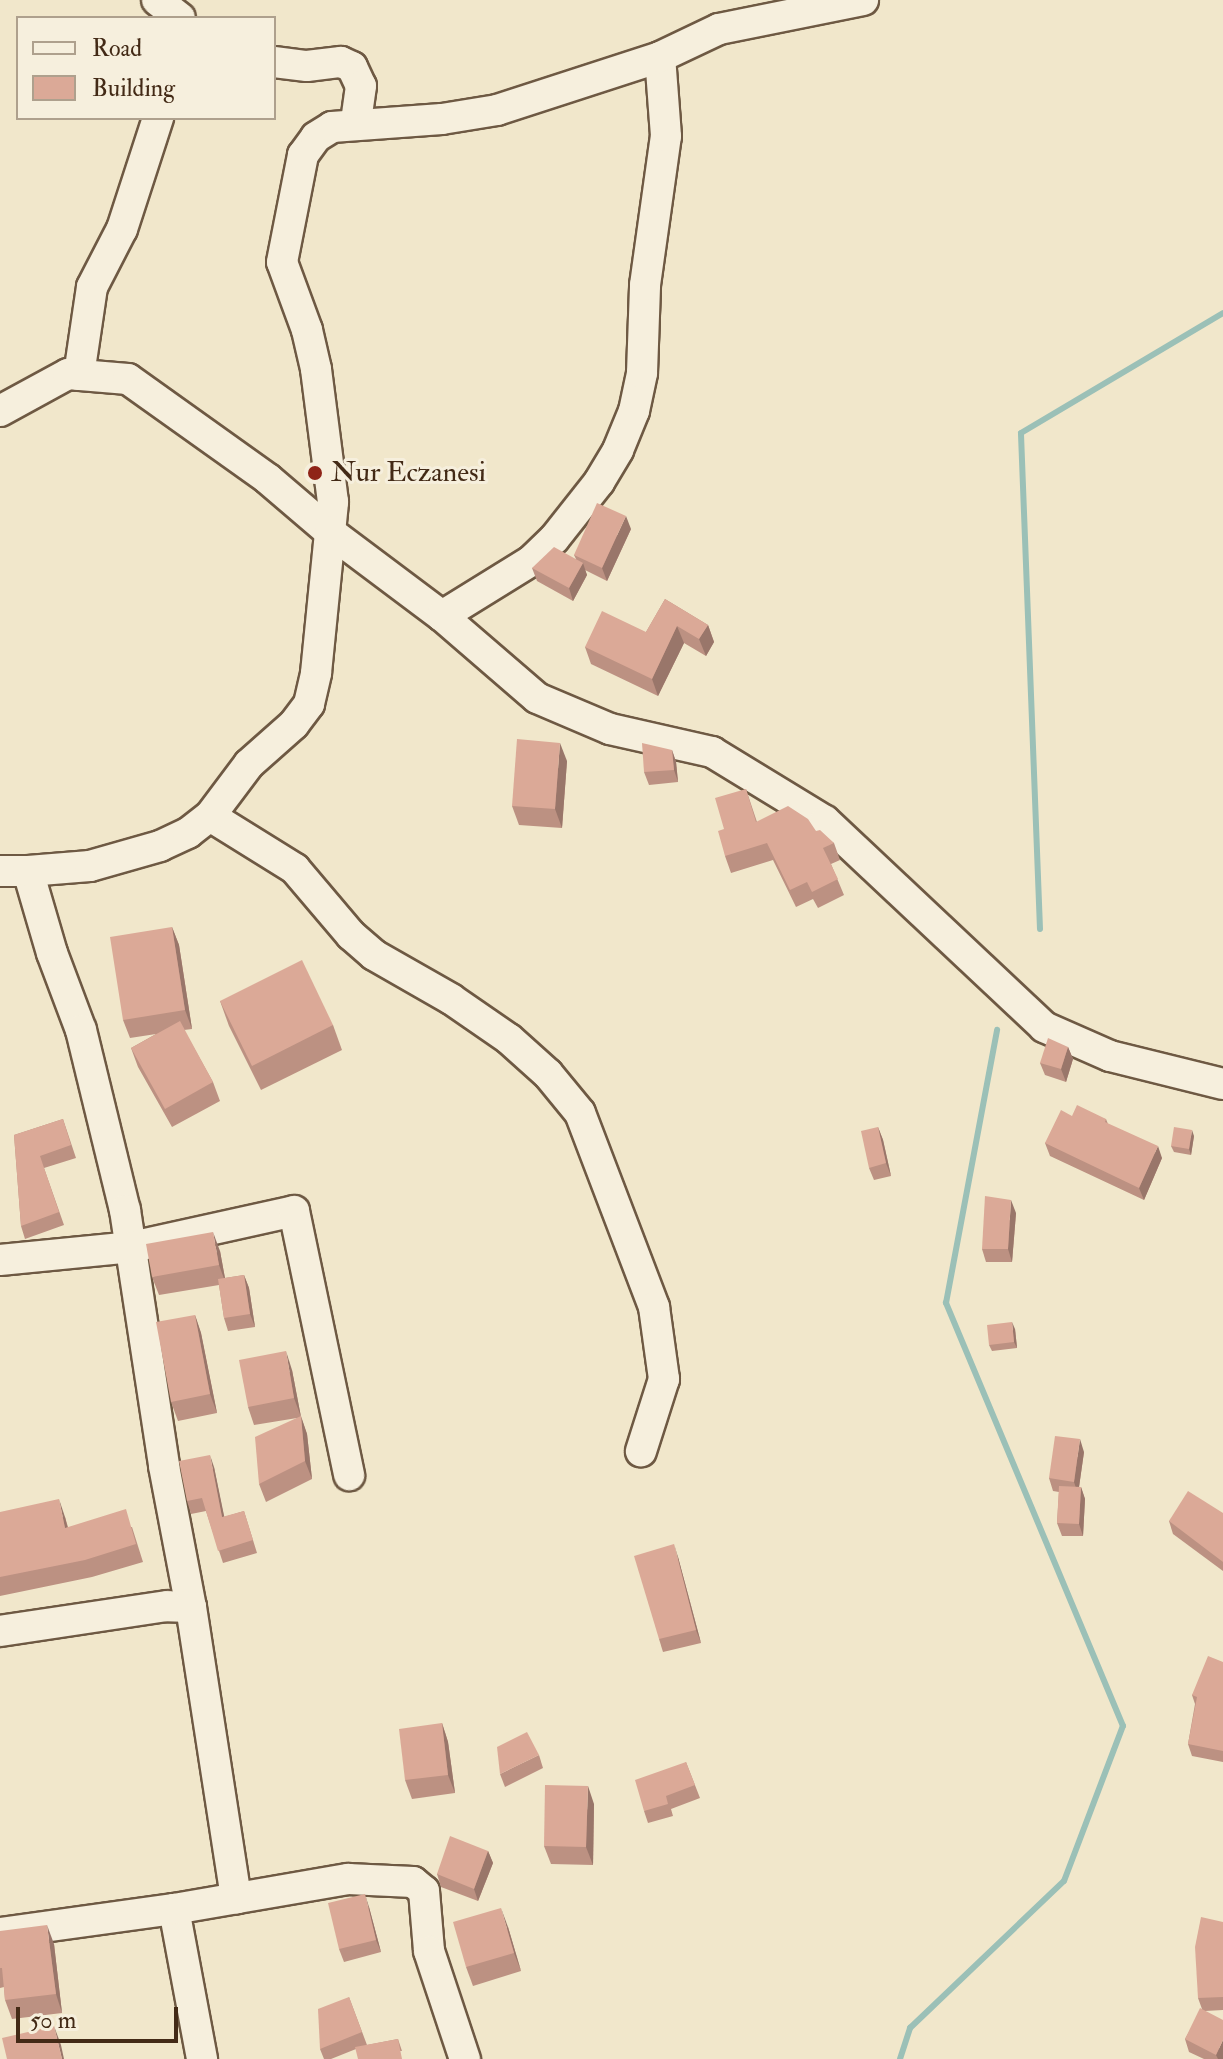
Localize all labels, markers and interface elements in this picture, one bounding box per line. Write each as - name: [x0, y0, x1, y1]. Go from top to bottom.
- legend: [16, 16, 276, 120]
- text: Road: [92, 33, 142, 64]
- text: Building: [92, 73, 175, 104]
- place label: Nur Eczanesi: [331, 456, 486, 490]
- marker: Nur Eczanesi: [306, 464, 324, 482]
- scale bar: [20, 1991, 182, 2041]
- text: 50 m: [30, 2005, 76, 2036]

